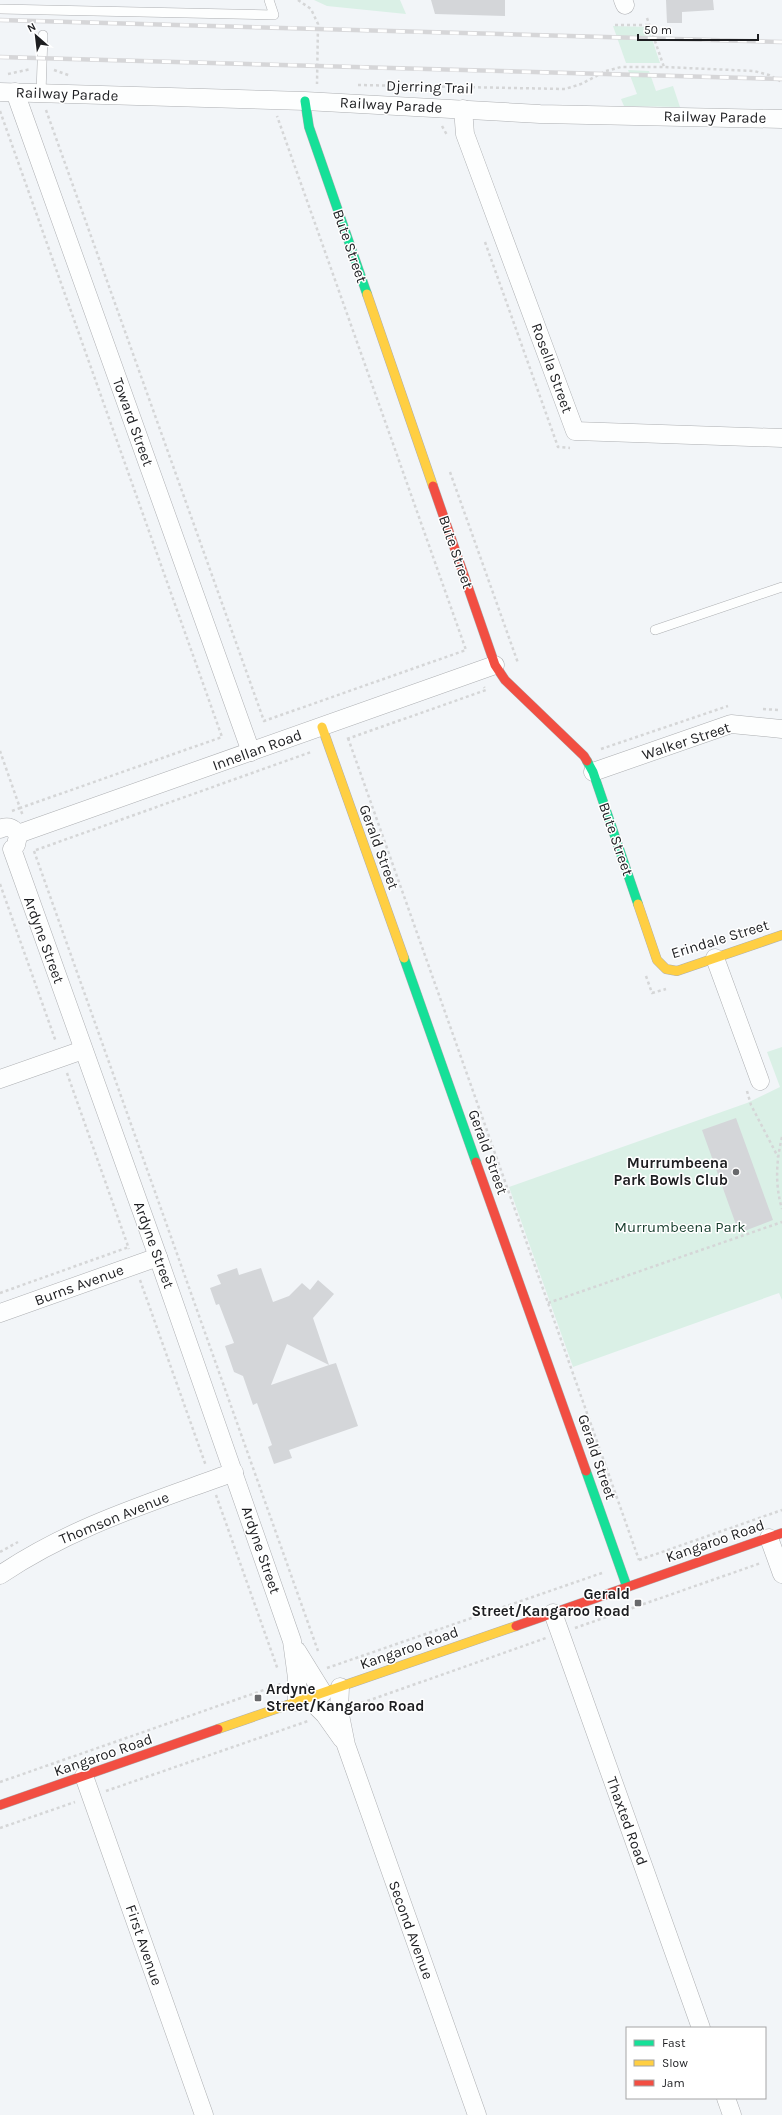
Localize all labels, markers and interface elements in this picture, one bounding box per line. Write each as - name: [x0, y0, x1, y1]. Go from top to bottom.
- north arrow: [16, 16, 56, 56]
- scale bar: [638, 16, 758, 42]
- text: N: [25, 20, 38, 35]
- text: 50 m: [644, 23, 672, 37]
- street label: Djerring Trail: [386, 76, 474, 98]
- street label: Railway Parade: [15, 83, 119, 105]
- street label: Railway Parade: [339, 93, 443, 117]
- street label: Railway Parade: [664, 107, 766, 127]
- street label: Bute Street: [329, 207, 371, 285]
- street label: Rosella Street: [527, 321, 577, 416]
- street label: Toward Street: [109, 375, 157, 469]
- street label: Bute Street: [435, 513, 477, 591]
- street label: Walker Street: [640, 718, 733, 764]
- street label: Innellan Road: [210, 725, 304, 775]
- street label: Bute Street: [595, 800, 637, 878]
- street label: Gerald Street: [355, 802, 403, 892]
- street label: Ardyne Street: [20, 894, 68, 986]
- street label: Erindale Street: [669, 916, 771, 962]
- street label: Gerald Street: [464, 1107, 512, 1197]
- place label: Murrumbeena Park Bowls Club: [613, 1154, 728, 1189]
- marker: Murrumbeena Park Bowls Club: [731, 1167, 741, 1177]
- street label: Ardyne Street: [130, 1199, 178, 1291]
- park label: Murrumbeena Park: [614, 1218, 746, 1236]
- street label: Burns Avenue: [32, 1261, 126, 1309]
- street label: Gerald Street: [574, 1412, 620, 1502]
- street label: Thomson Avenue: [56, 1488, 172, 1548]
- street label: Ardyne Street: [238, 1504, 285, 1596]
- street label: Kangaroo Road: [663, 1516, 767, 1566]
- place label: Gerald Street/Kangaroo Road: [472, 1585, 630, 1620]
- marker: Gerald Street/Kangaroo Road: [633, 1598, 643, 1608]
- street label: Kangaroo Road: [357, 1623, 461, 1673]
- place label: Ardyne Street/Kangaroo Road: [266, 1680, 424, 1715]
- marker: Ardyne Street/Kangaroo Road: [253, 1693, 263, 1703]
- street label: Kangaroo Road: [51, 1730, 155, 1780]
- street label: Thaxted Road: [603, 1774, 651, 1868]
- street label: Second Avenue: [385, 1878, 437, 1982]
- street label: First Avenue: [122, 1902, 166, 1988]
- legend: [626, 2027, 766, 2099]
- text: Fast: [662, 2036, 686, 2050]
- text: Slow: [662, 2056, 688, 2070]
- text: Jam: [662, 2076, 685, 2090]

